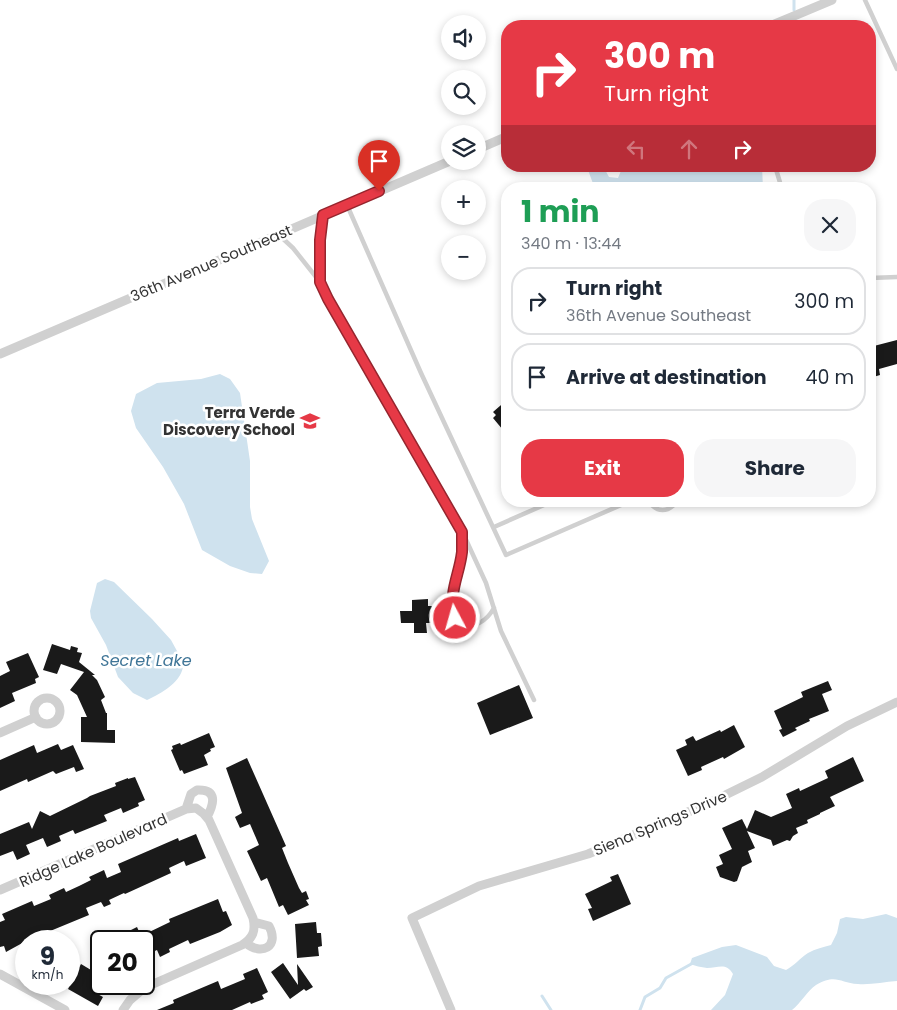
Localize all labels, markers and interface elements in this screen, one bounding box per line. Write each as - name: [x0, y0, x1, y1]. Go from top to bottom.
- map controls: [441, 15, 486, 280]
- button: sound: [441, 15, 486, 60]
- text: 300 m: [604, 31, 715, 80]
- icon: right: [521, 40, 586, 105]
- button: search: [441, 70, 486, 115]
- text: Turn right: [604, 78, 709, 109]
- button: layers: [441, 125, 486, 170]
- icon: left: [622, 135, 650, 163]
- icon: ahead: [675, 135, 703, 163]
- icon: right: [728, 135, 756, 163]
- pin: [358, 140, 400, 191]
- icon: arrive: [365, 147, 393, 175]
- button: +: [441, 180, 486, 225]
- text: 1 min: [521, 190, 599, 233]
- button: close: [804, 199, 856, 251]
- street label: 36th Avenue Southeast: [127, 219, 295, 307]
- text: 340 m · 13:44: [521, 232, 621, 255]
- button: −: [441, 235, 486, 280]
- text: Turn right: [566, 275, 662, 302]
- icon: right: [523, 287, 551, 315]
- text: 300 m: [794, 288, 854, 315]
- text: 36th Avenue Southeast: [566, 304, 751, 327]
- icon: arrive: [523, 363, 551, 391]
- text: Arrive at destination: [566, 364, 767, 391]
- text: 40 m: [805, 364, 854, 391]
- place label: Terra Verde Discovery School: [163, 402, 295, 440]
- school or university icon: Terra Verde Discovery School: [299, 410, 321, 432]
- button: Exit: [521, 439, 684, 497]
- button: Share: [694, 439, 856, 497]
- position arrow: [428, 591, 480, 643]
- water label: Secret Lake: [100, 649, 192, 672]
- street label: Siena Springs Drive: [590, 785, 730, 861]
- street label: Ridge Lake Boulevard: [16, 808, 170, 892]
- speed limit sign: 20: [90, 930, 155, 995]
- text: 9: [40, 939, 55, 974]
- text: km/h: [32, 966, 63, 983]

